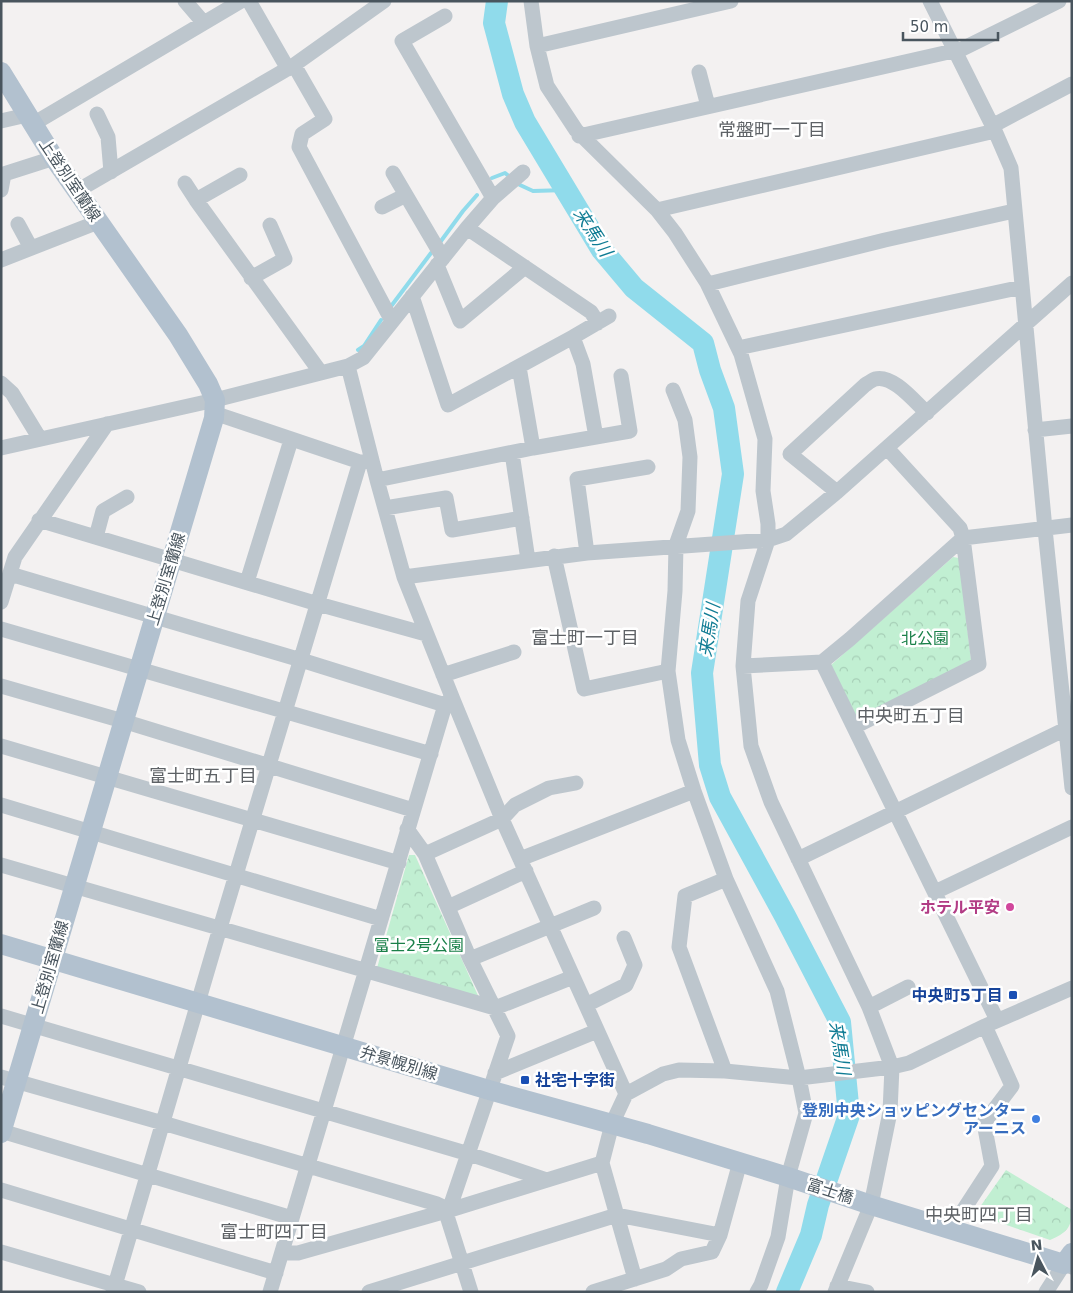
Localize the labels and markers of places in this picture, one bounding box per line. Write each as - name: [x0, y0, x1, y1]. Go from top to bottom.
- place label: ホテル平安: [920, 898, 1000, 917]
- marker: ホテル平安: [1004, 901, 1016, 913]
- place label: 中央町5丁目: [912, 986, 1003, 1005]
- marker: 中央町5丁目: [1007, 989, 1019, 1001]
- place label: 社宅十字街: [535, 1071, 615, 1090]
- marker: 社宅十字街: [519, 1074, 531, 1086]
- place label: 登別中央ショッピングセンター アーニス: [802, 1101, 1026, 1138]
- marker: 登別中央ショッピングセンター アーニス: [1030, 1113, 1042, 1125]

